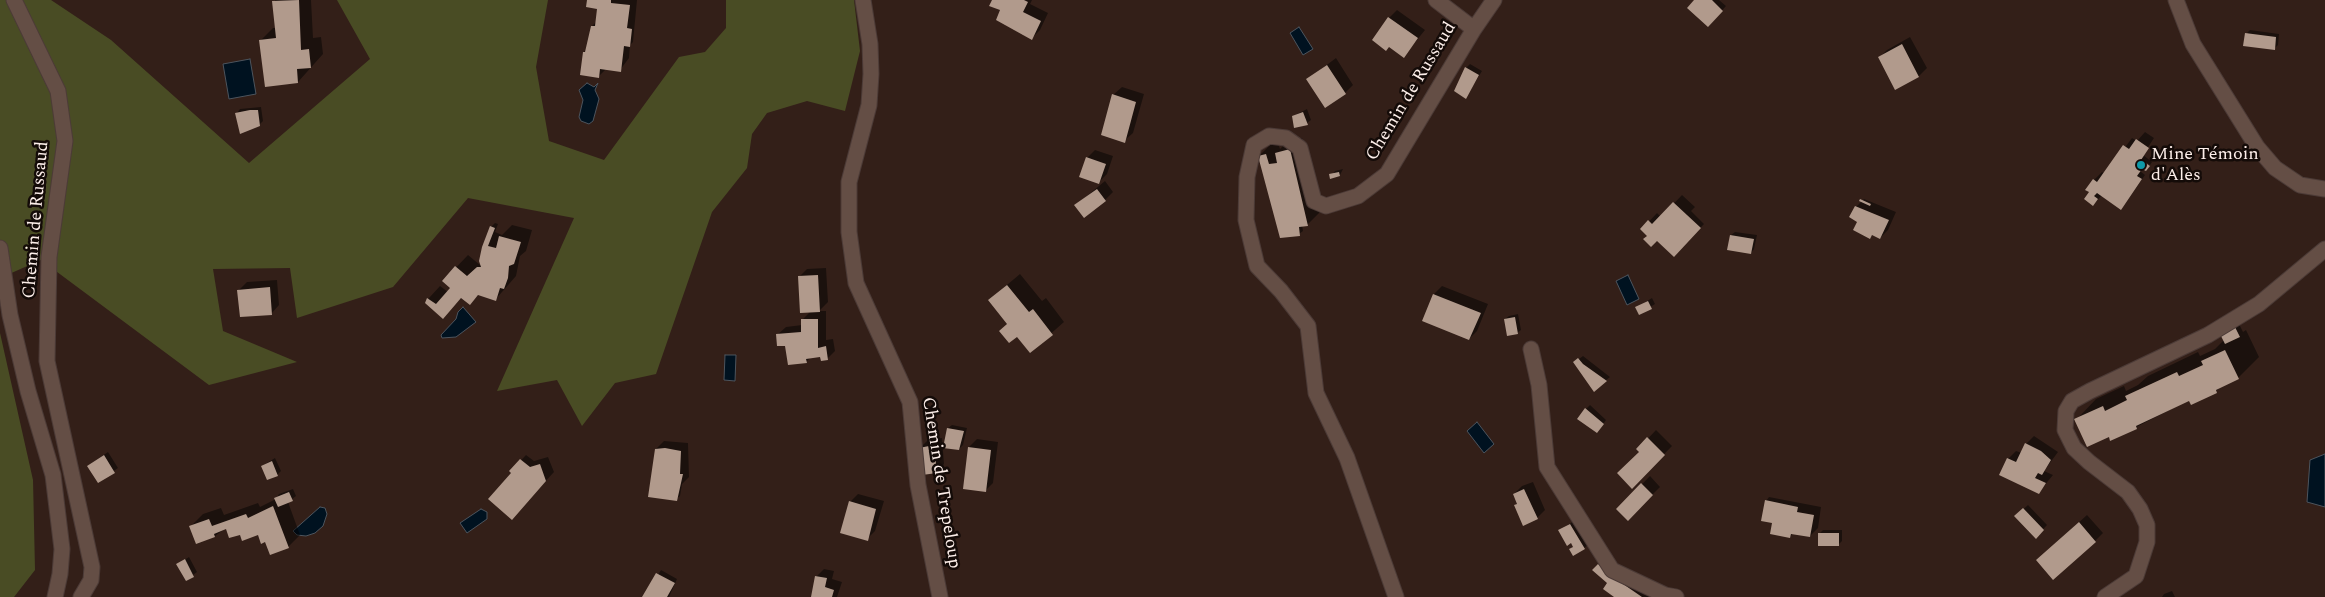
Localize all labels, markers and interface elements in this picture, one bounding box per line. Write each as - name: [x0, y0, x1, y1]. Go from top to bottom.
- street label: Chemin de Russaud: [1362, 19, 1462, 165]
- street label: Chemin de Russaud: [19, 140, 55, 300]
- place label: Mine Témoin d'Alès: [2151, 144, 2259, 186]
- marker: Mine Témoin d'Alès: [2135, 159, 2147, 171]
- street label: Chemin de Trepeloup: [916, 396, 964, 570]

